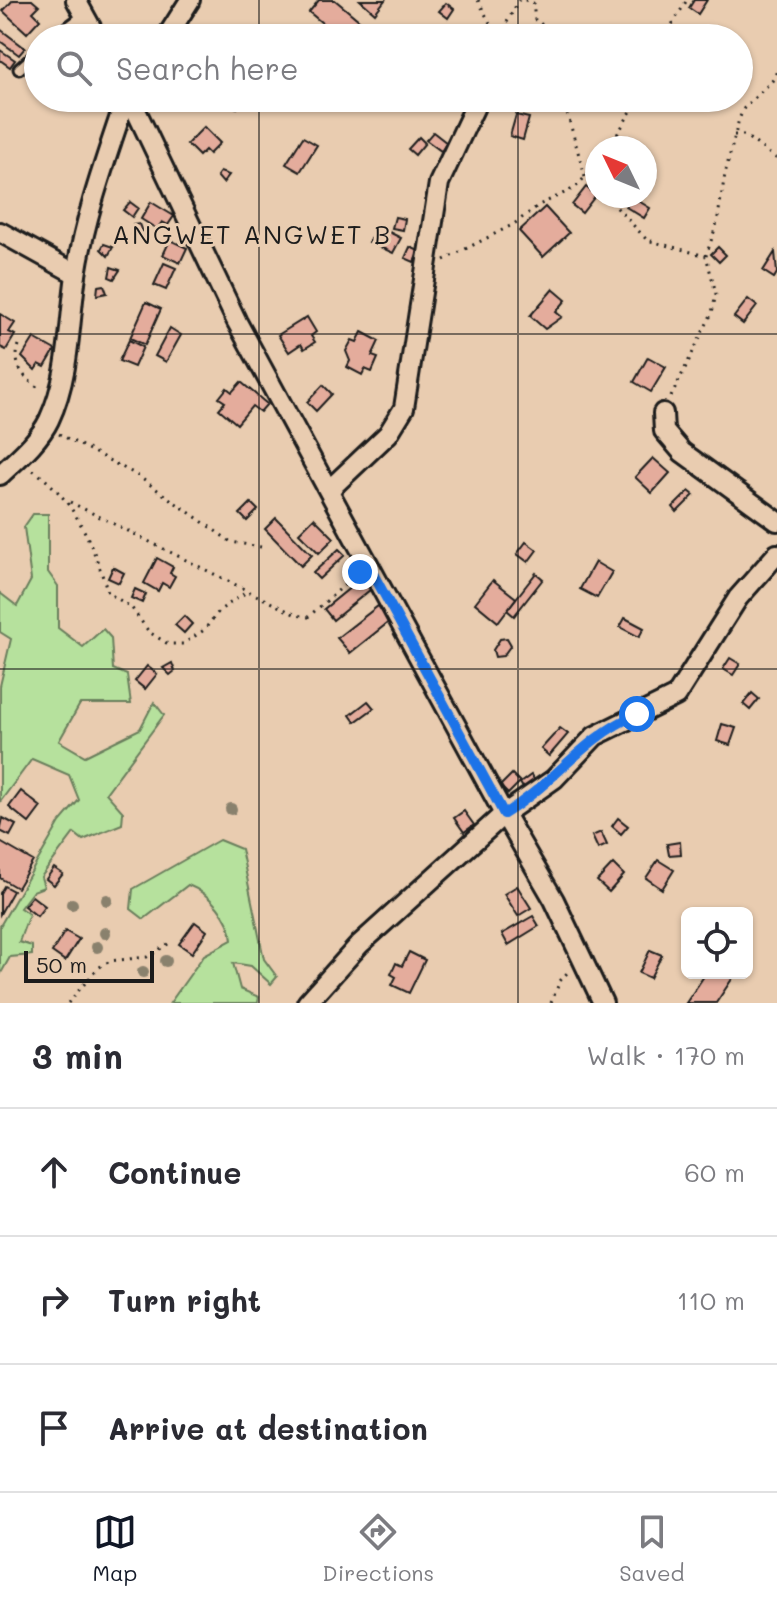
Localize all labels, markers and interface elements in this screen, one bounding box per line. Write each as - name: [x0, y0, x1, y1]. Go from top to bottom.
- search box: [24, 24, 753, 112]
- icon: search: [52, 46, 96, 90]
- text: Search here: [116, 48, 299, 88]
- north arrow: [585, 136, 657, 208]
- district label: ANGWET ANGWET B: [112, 217, 392, 251]
- route end: [342, 554, 378, 590]
- route start: [619, 696, 655, 732]
- map controls: [681, 907, 753, 979]
- button: locate: [681, 907, 753, 979]
- scale bar: [24, 947, 154, 983]
- text: 50 m: [36, 950, 87, 979]
- text: 3 min: [32, 1033, 123, 1078]
- text: Walk · 170 m: [587, 1038, 745, 1072]
- icon: ahead: [32, 1150, 76, 1194]
- text: Continue: [108, 1152, 241, 1192]
- text: 60 m: [684, 1155, 745, 1189]
- icon: right: [32, 1278, 76, 1322]
- text: Turn right: [108, 1280, 261, 1320]
- text: 110 m: [677, 1283, 745, 1317]
- icon: arrive: [32, 1406, 76, 1450]
- text: Arrive at destination: [108, 1408, 428, 1448]
- tab: Map: [93, 1510, 137, 1587]
- tab: Directions: [322, 1510, 434, 1587]
- tab: Saved: [619, 1510, 684, 1587]

